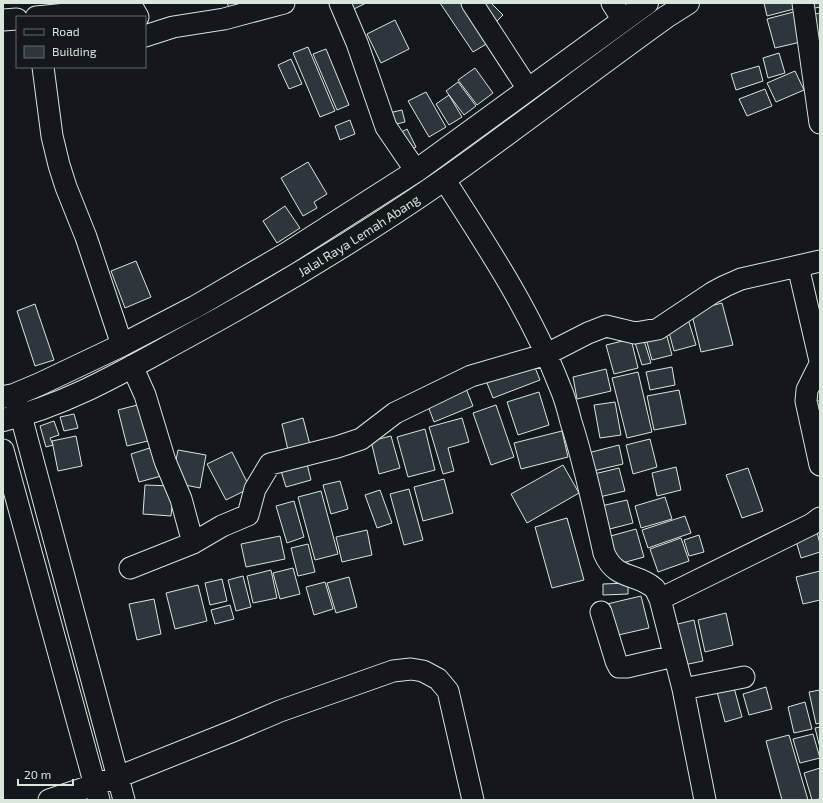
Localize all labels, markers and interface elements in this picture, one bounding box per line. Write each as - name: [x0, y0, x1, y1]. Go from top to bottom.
- legend: [16, 16, 146, 68]
- text: Road: [52, 24, 80, 38]
- text: Building: [52, 44, 97, 58]
- street label: Jalal Raya Lemah Abang: [295, 191, 422, 280]
- scale bar: [18, 761, 73, 787]
- text: 20 m: [24, 767, 51, 781]

